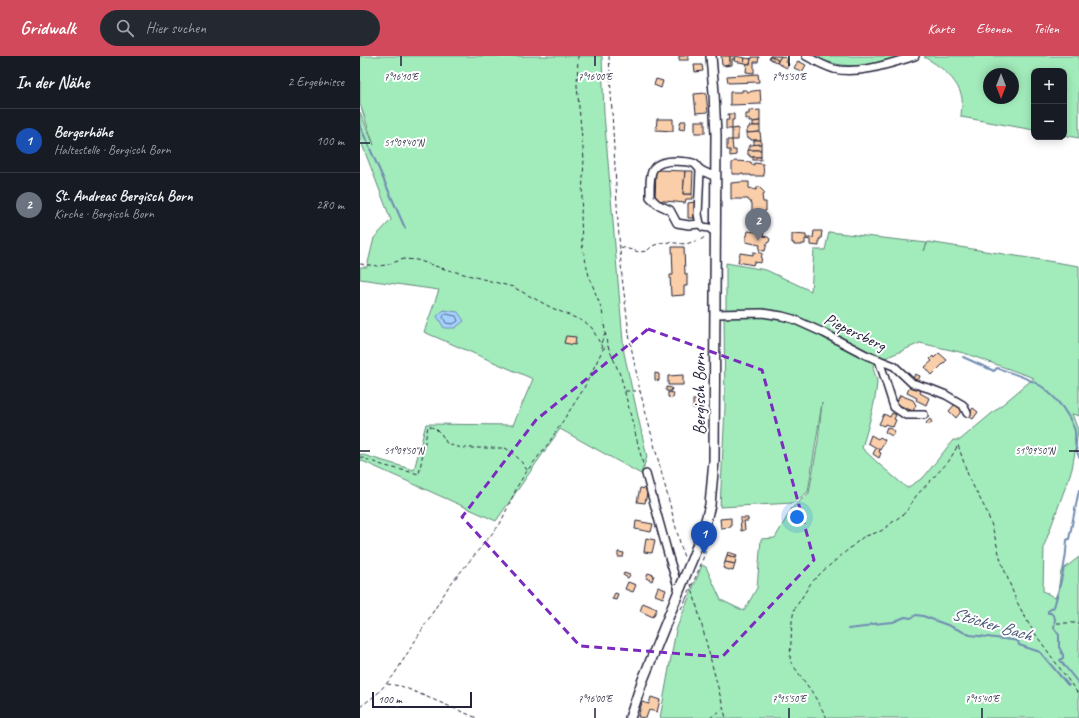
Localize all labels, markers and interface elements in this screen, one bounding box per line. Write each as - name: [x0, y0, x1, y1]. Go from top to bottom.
- search box: [100, 10, 380, 46]
- text: Gridwalk: [20, 16, 76, 40]
- icon: search: [114, 17, 136, 39]
- text: Hier suchen: [146, 19, 206, 38]
- text: Karte: [927, 20, 954, 37]
- text: Ebenen: [976, 20, 1011, 37]
- text: Teilen: [1033, 20, 1059, 37]
- north arrow: [983, 68, 1019, 104]
- map controls: [1031, 68, 1067, 140]
- button: +: [1031, 68, 1067, 104]
- text: 7°16'10"E: [384, 70, 420, 83]
- text: 7°16'00"E: [578, 70, 614, 83]
- text: 7°15'50"E: [772, 70, 808, 83]
- text: In der Nähe: [16, 72, 89, 93]
- text: 2 Ergebnisse: [288, 74, 344, 90]
- button: −: [1031, 104, 1067, 140]
- text: Bergerhöhe: [54, 123, 113, 142]
- text: 1: [26, 133, 32, 149]
- text: 100 m: [316, 133, 344, 149]
- text: 51°09'40"N: [384, 136, 426, 149]
- text: Haltestelle · Bergisch Born: [54, 142, 171, 158]
- text: St. Andreas Bergisch Born: [54, 187, 193, 206]
- text: 2: [26, 197, 32, 213]
- text: 280 m: [316, 197, 344, 213]
- text: Kirche · Bergisch Born: [54, 206, 154, 222]
- pin: 2: [745, 208, 771, 241]
- street label: Piepersberg: [821, 308, 890, 356]
- street label: Bergisch Born: [689, 352, 710, 435]
- text: 51°09'50"N: [384, 444, 426, 457]
- text: 51°09'50"N: [1015, 444, 1057, 457]
- your location: [787, 507, 807, 527]
- pin: 1: [691, 521, 717, 554]
- water label: Stöcker Bach: [949, 602, 1036, 646]
- scale bar: [372, 690, 472, 709]
- text: 100 m: [378, 692, 402, 706]
- text: 7°16'00"E: [578, 692, 614, 705]
- text: 7°15'50"E: [772, 692, 808, 705]
- text: 7°15'40"E: [965, 692, 1001, 705]

